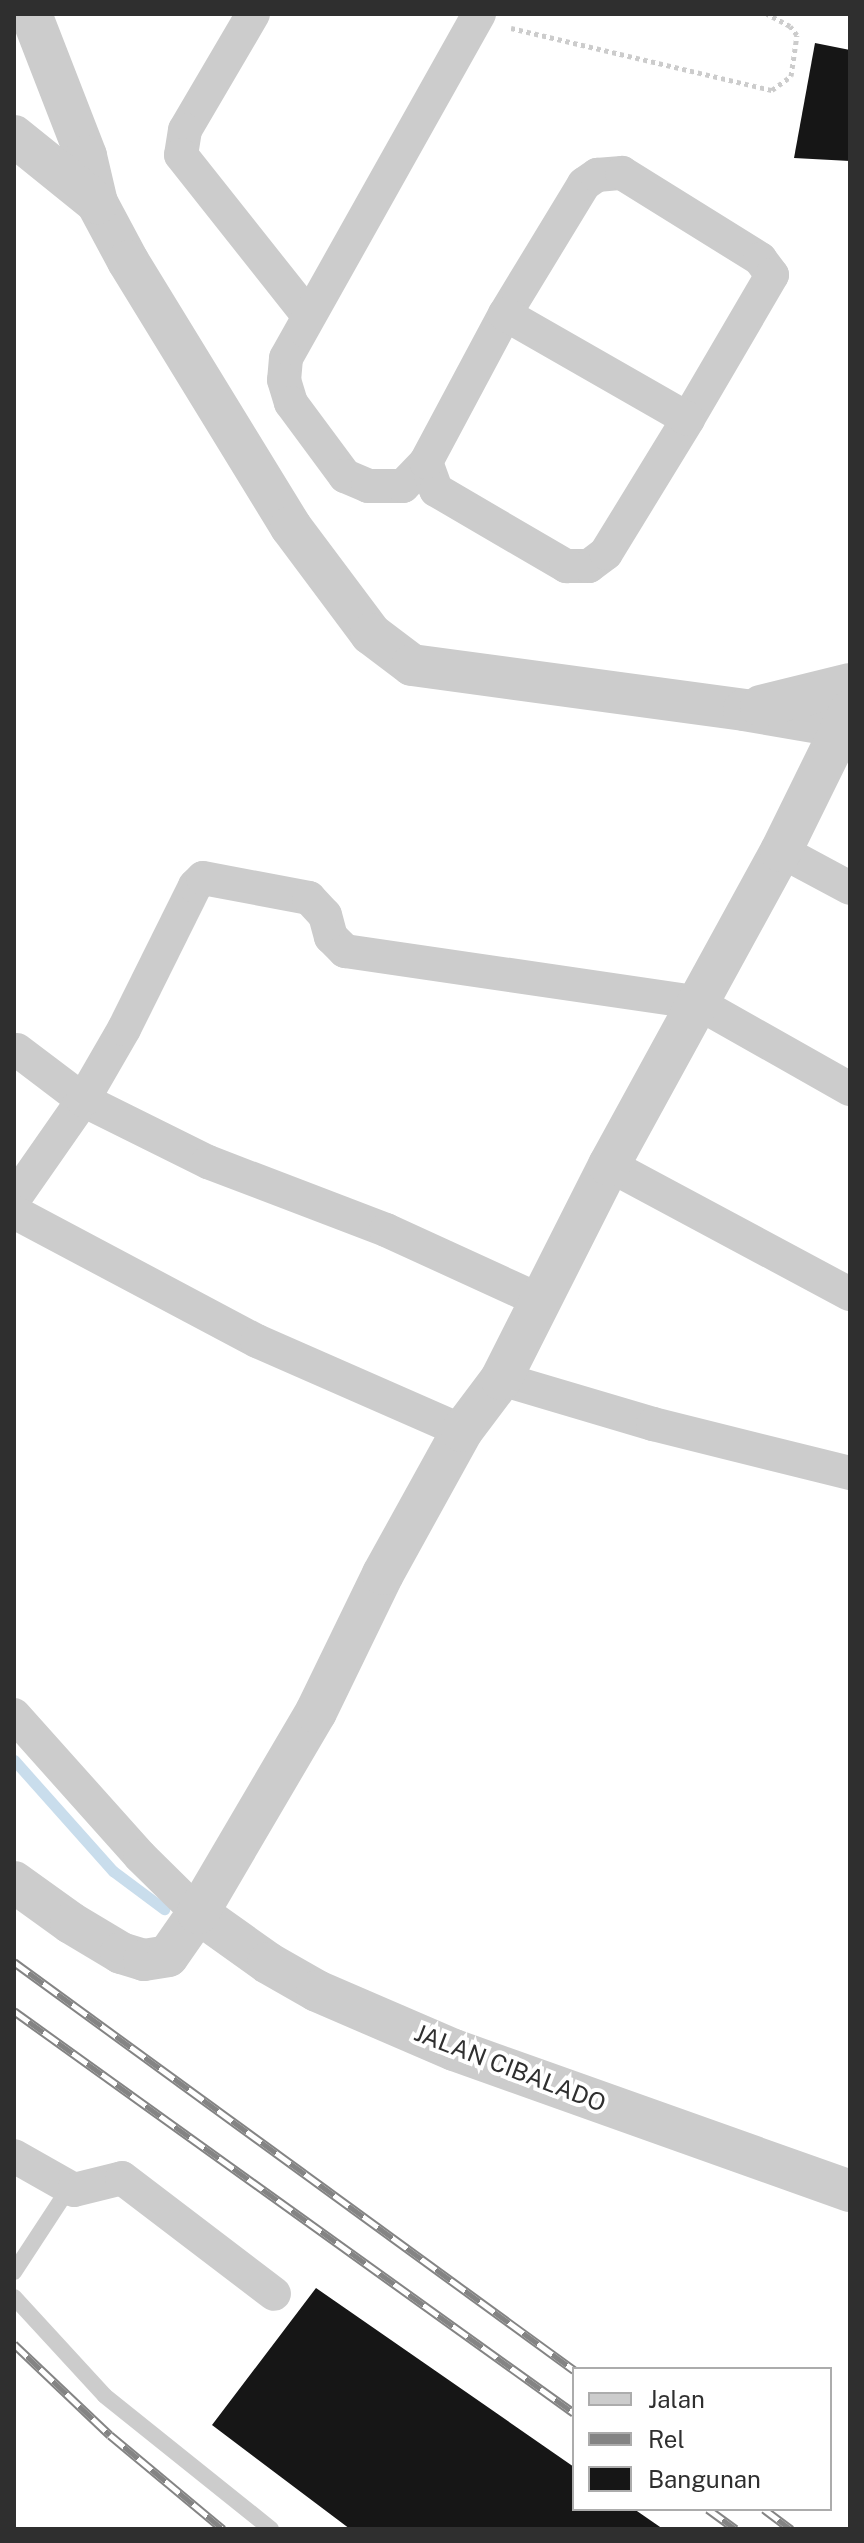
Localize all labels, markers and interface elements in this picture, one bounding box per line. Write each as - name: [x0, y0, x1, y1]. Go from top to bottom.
- street label: JALAN CIBALADO: [410, 2018, 610, 2118]
- legend: [572, 2367, 832, 2511]
- text: Jalan: [648, 2385, 705, 2413]
- text: Rel: [648, 2425, 685, 2453]
- text: Bangunan: [648, 2465, 761, 2493]

